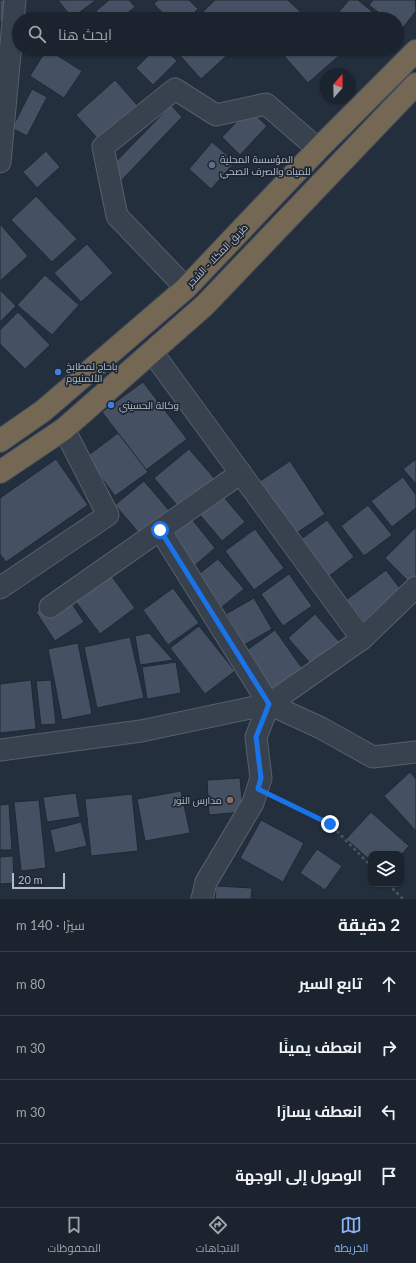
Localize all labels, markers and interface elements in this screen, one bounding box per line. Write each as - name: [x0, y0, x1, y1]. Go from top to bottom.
- search box: [12, 12, 404, 56]
- icon: search: [26, 23, 48, 45]
- text: ابحث هنا: [58, 25, 112, 43]
- north arrow: [320, 68, 356, 104]
- place label: المؤسسة المحلية للمياه والصرف الصحي: [220, 153, 311, 179]
- marker: المؤسسة المحلية للمياه والصرف الصحي: [207, 160, 217, 170]
- street label: طريق المكلا - الشحر: [183, 221, 251, 290]
- place label: باحاج لمطابخ الألمنيوم: [66, 360, 117, 386]
- marker: باحاج لمطابخ الألمنيوم: [53, 367, 63, 377]
- place label: وكالة الحسيني: [119, 399, 179, 413]
- marker: وكالة الحسيني: [106, 400, 116, 410]
- route start: [151, 521, 169, 539]
- place label: مدارس النور: [172, 794, 222, 807]
- marker: مدارس النور: [225, 795, 235, 805]
- route end: [321, 815, 339, 833]
- map controls: [368, 851, 404, 887]
- button: layers: [368, 851, 404, 887]
- scale bar: [12, 871, 65, 890]
- text: 20 m: [18, 873, 43, 886]
- text: 2 دقيقة: [338, 914, 400, 935]
- text: سيرًا · 140 m: [16, 917, 85, 933]
- icon: ahead: [378, 973, 400, 995]
- text: تابع السير: [299, 974, 362, 992]
- text: 80 m: [16, 976, 45, 992]
- icon: right: [378, 1037, 400, 1059]
- text: انعطف يمينًا: [278, 1038, 362, 1056]
- text: 30 m: [16, 1040, 45, 1056]
- icon: left: [378, 1101, 400, 1123]
- text: انعطف يسارًا: [277, 1102, 362, 1120]
- text: 30 m: [16, 1104, 45, 1120]
- icon: arrive: [378, 1165, 400, 1187]
- text: الوصول إلى الوجهة: [235, 1166, 362, 1184]
- tab: المحفوظات: [47, 1214, 101, 1258]
- tab: الاتجاهات: [196, 1214, 239, 1258]
- tab: الخريطة: [334, 1214, 369, 1258]

